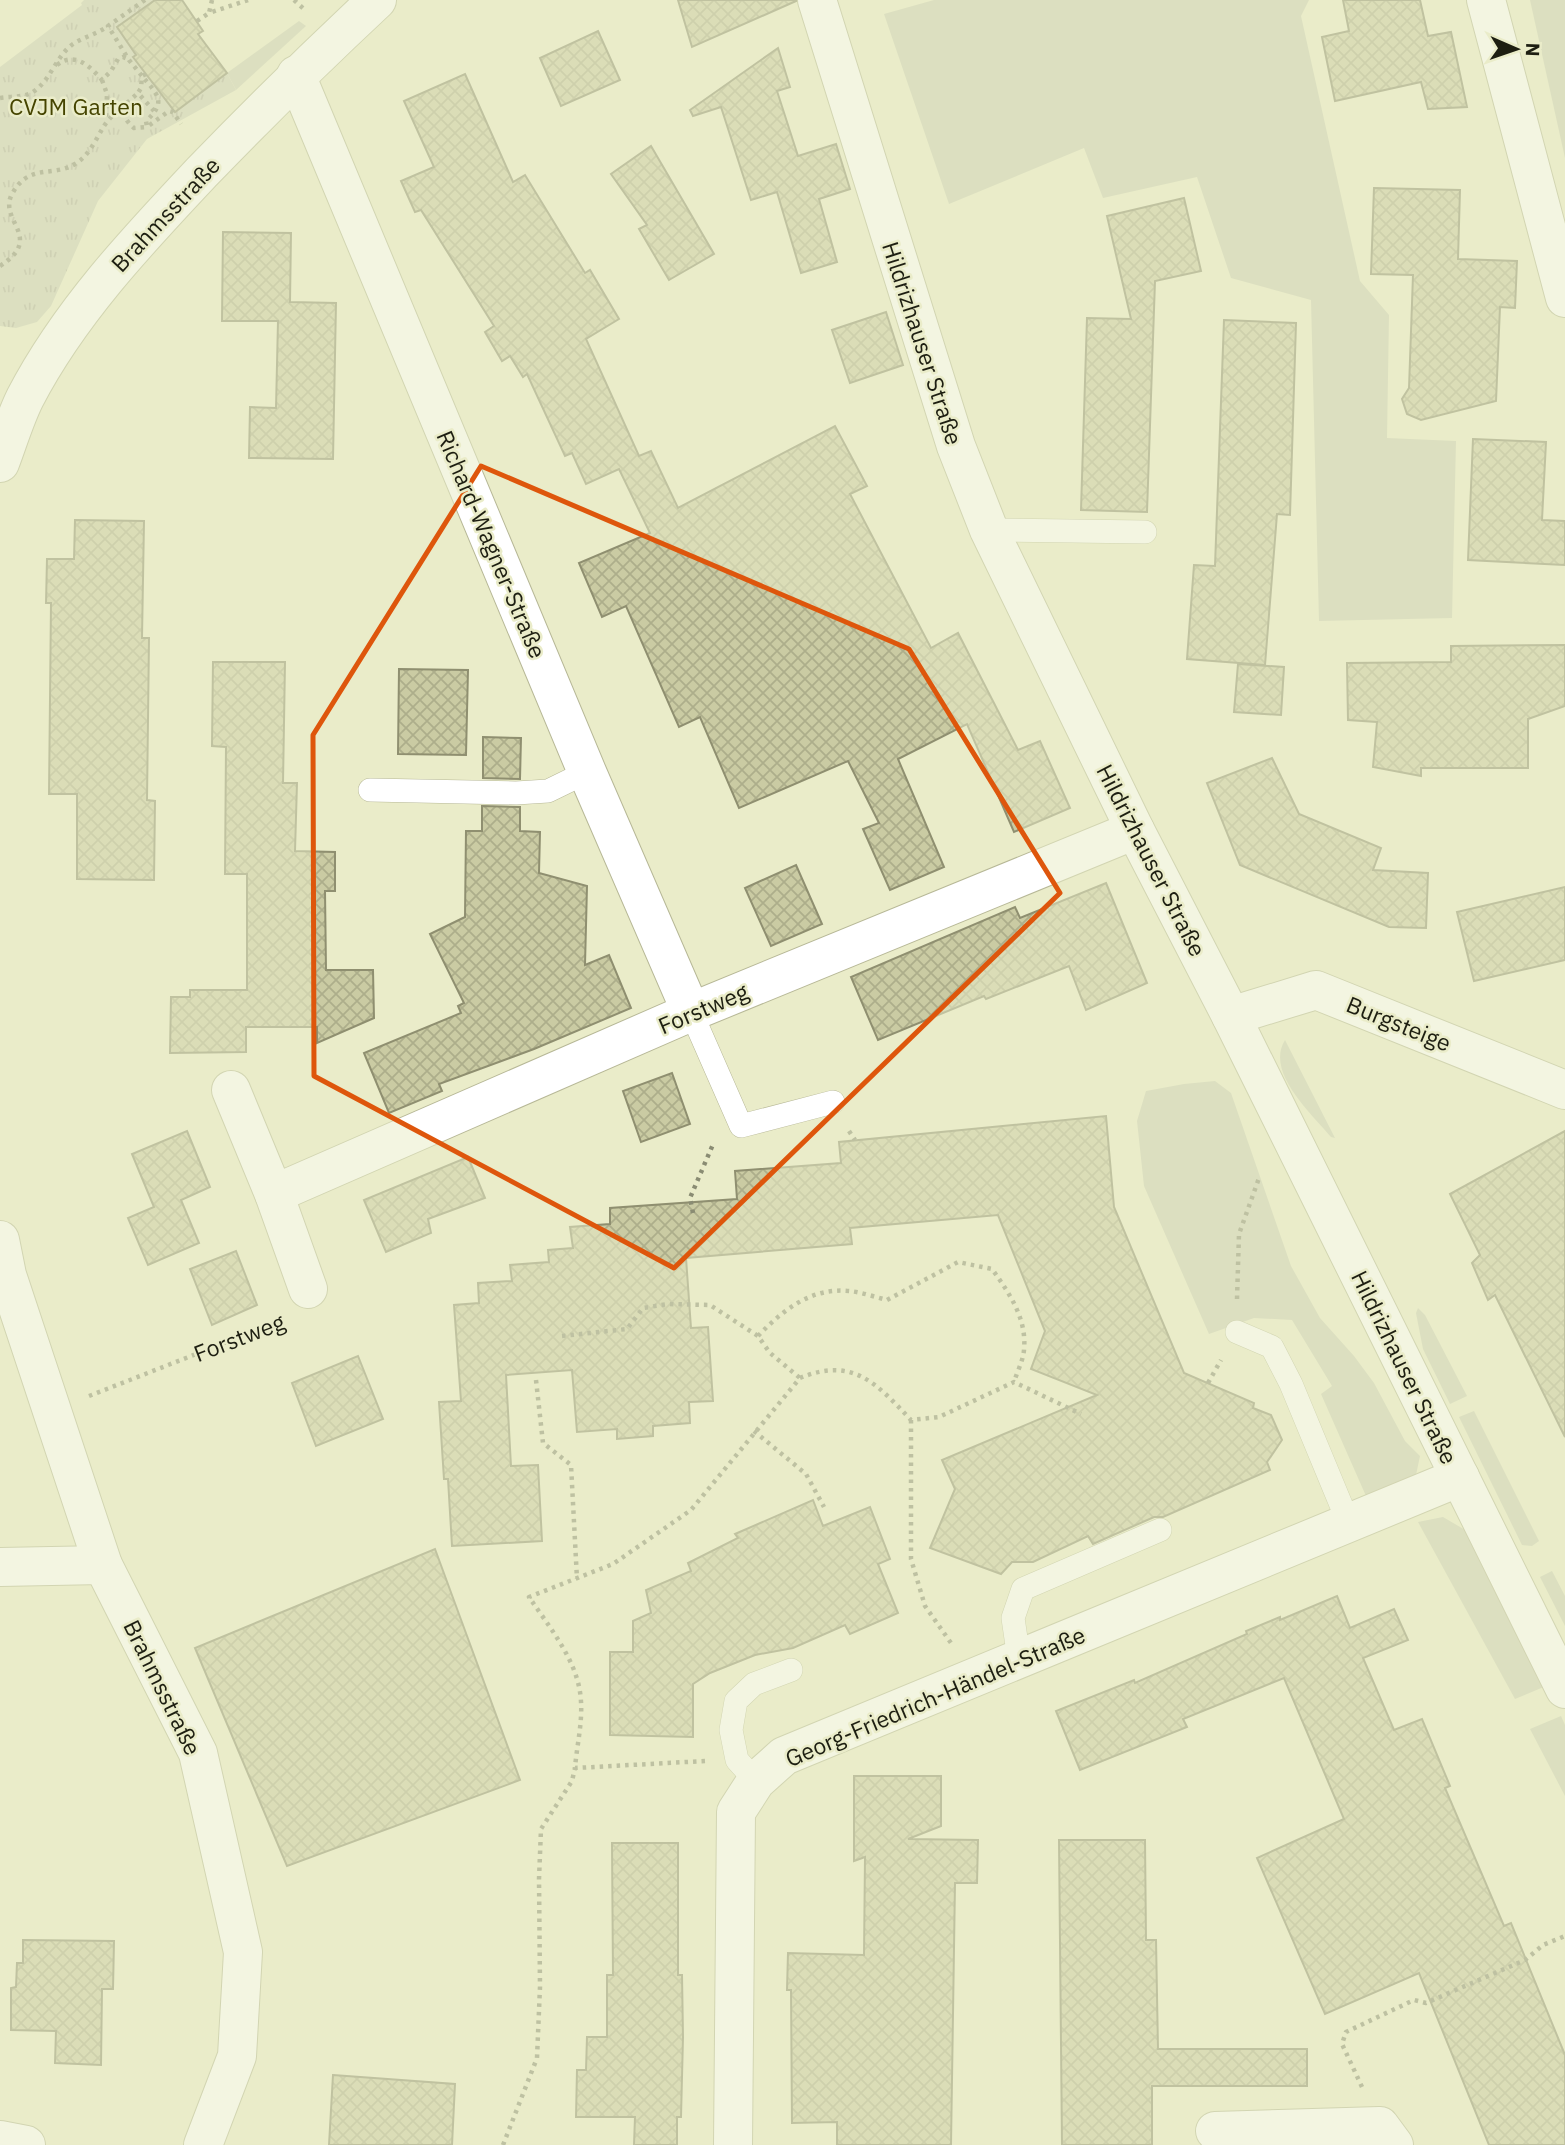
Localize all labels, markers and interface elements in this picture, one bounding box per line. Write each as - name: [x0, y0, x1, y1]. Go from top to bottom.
- north arrow: [1481, 14, 1551, 84]
- text: N: [1521, 42, 1545, 57]
- park label: CVJM Garten: [9, 91, 143, 121]
- street label: Brahmsstraße: [104, 150, 226, 278]
- street label: Hildrizhauser Straße: [876, 238, 970, 448]
- street label: Richard-Wagner-Straße: [430, 426, 554, 662]
- street label: Hildrizhauser Straße: [1091, 759, 1213, 961]
- street label: Forstweg: [653, 976, 753, 1040]
- street label: Burgsteige: [1342, 988, 1456, 1058]
- street label: Hildrizhauser Straße: [1345, 1265, 1465, 1469]
- street label: Forstweg: [189, 1306, 289, 1368]
- street label: Brahmsstraße: [117, 1614, 209, 1760]
- street label: Georg-Friedrich-Händel-Straße: [780, 1619, 1090, 1773]

